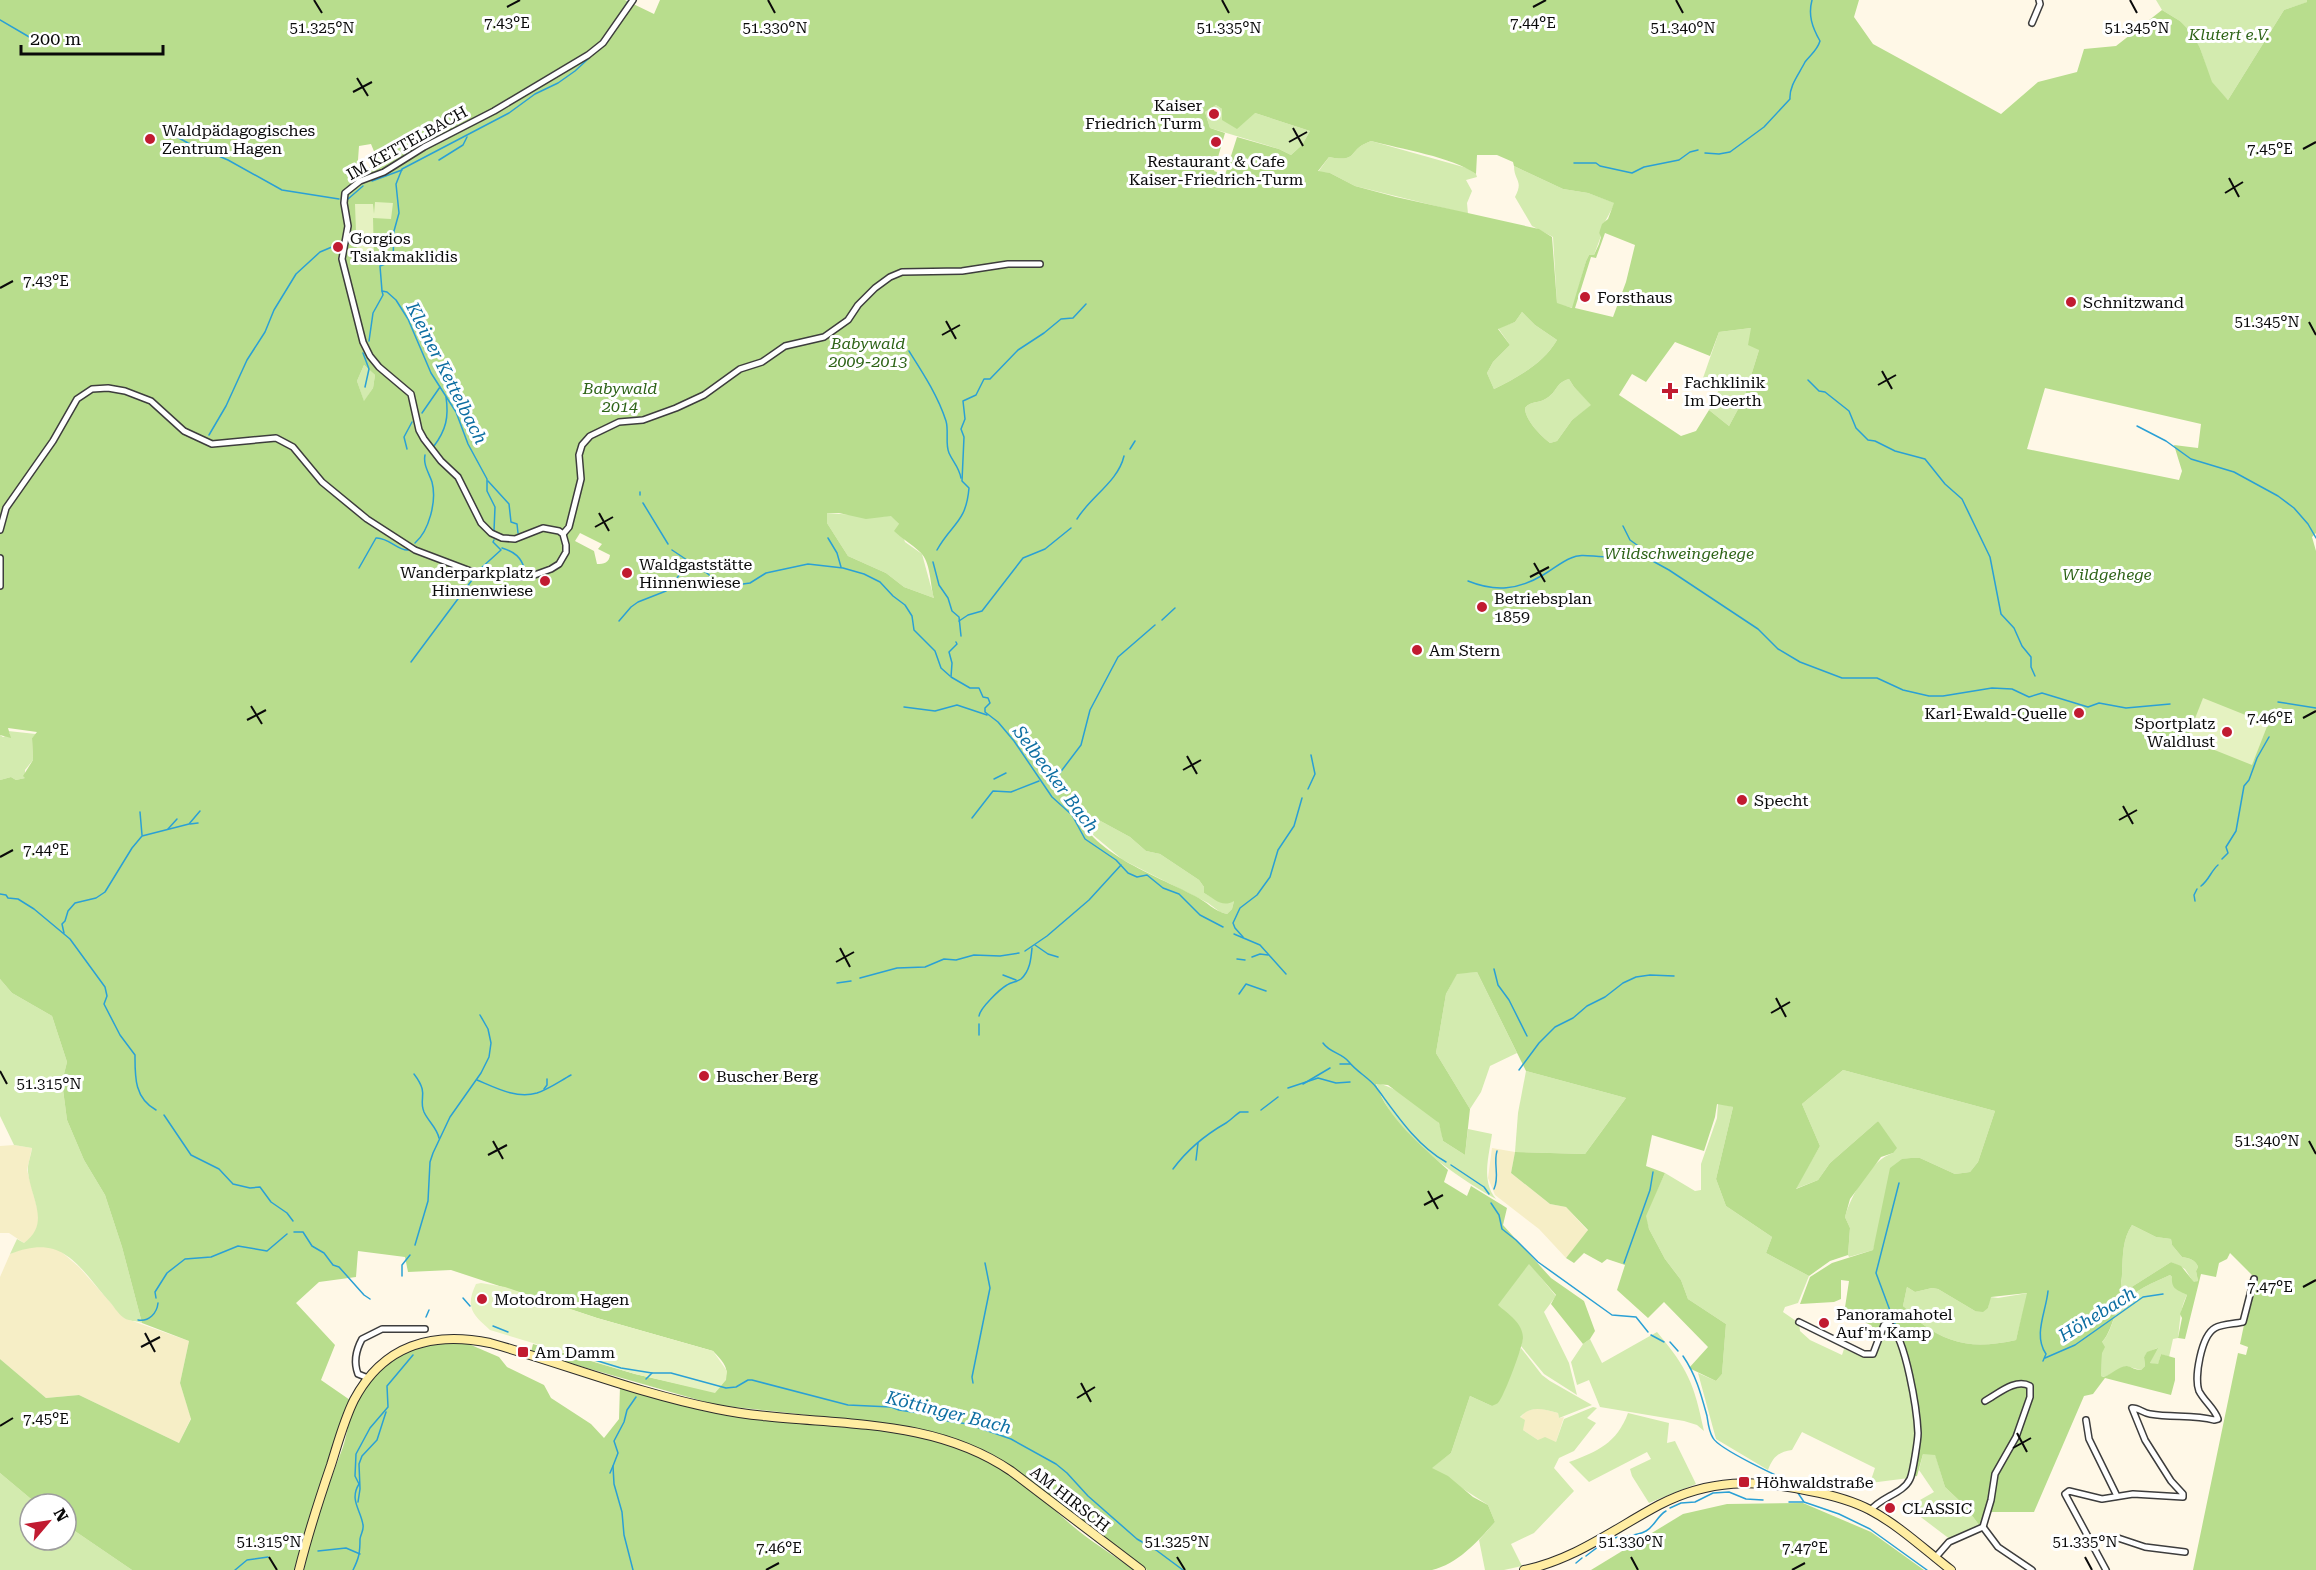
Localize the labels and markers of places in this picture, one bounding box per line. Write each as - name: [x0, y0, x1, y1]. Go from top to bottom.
- place label: Kaiser Friedrich Turm: [1085, 96, 1202, 133]
- marker: Kaiser Friedrich Turm: [1207, 107, 1221, 121]
- place label: Waldpädagogisches Zentrum Hagen: [162, 121, 315, 158]
- marker: Waldpädagogisches Zentrum Hagen: [143, 132, 157, 146]
- marker: Restaurant & Cafe Kaiser-Friedrich-Turm: [1209, 135, 1223, 149]
- place label: Restaurant & Cafe Kaiser-Friedrich-Turm: [1129, 152, 1304, 189]
- place label: Gorgios Tsiakmaklidis: [350, 229, 458, 266]
- marker: Gorgios Tsiakmaklidis: [331, 240, 345, 254]
- place label: Forsthaus: [1597, 288, 1673, 307]
- marker: Forsthaus: [1578, 290, 1592, 304]
- place label: Schnitzwand: [2083, 293, 2184, 312]
- marker: Schnitzwand: [2064, 295, 2078, 309]
- place label: Fachklinik Im Deerth: [1684, 373, 1766, 410]
- marker: Fachklinik Im Deerth: [1661, 382, 1679, 400]
- place label: Waldgaststätte Hinnenwiese: [639, 555, 752, 592]
- place label: Wanderparkplatz Hinnenwiese: [400, 563, 533, 600]
- marker: Waldgaststätte Hinnenwiese: [620, 566, 634, 580]
- marker: Wanderparkplatz Hinnenwiese: [538, 574, 552, 588]
- place label: Betriebsplan 1859: [1494, 589, 1592, 626]
- marker: Betriebsplan 1859: [1475, 600, 1489, 614]
- place label: Am Stern: [1429, 641, 1500, 660]
- marker: Am Stern: [1410, 643, 1424, 657]
- place label: Karl-Ewald-Quelle: [1924, 704, 2067, 723]
- marker: Karl-Ewald-Quelle: [2072, 706, 2086, 720]
- place label: Sportplatz Waldlust: [2134, 714, 2215, 751]
- marker: Sportplatz Waldlust: [2220, 725, 2234, 739]
- place label: Specht: [1754, 791, 1809, 810]
- marker: Specht: [1735, 793, 1749, 807]
- place label: Buscher Berg: [716, 1067, 819, 1086]
- marker: Buscher Berg: [697, 1069, 711, 1083]
- place label: Motodrom Hagen: [494, 1290, 629, 1309]
- marker: Motodrom Hagen: [475, 1292, 489, 1306]
- place label: Panoramahotel Auf'm Kamp: [1836, 1305, 1953, 1342]
- marker: Panoramahotel Auf'm Kamp: [1817, 1316, 1831, 1330]
- place label: Am Damm: [535, 1343, 615, 1362]
- marker: Am Damm: [516, 1345, 530, 1359]
- place label: Höhwaldstraße: [1756, 1473, 1874, 1492]
- marker: Höhwaldstraße: [1737, 1475, 1751, 1489]
- place label: CLASSIC: [1902, 1499, 1972, 1518]
- marker: CLASSIC: [1883, 1501, 1897, 1515]

